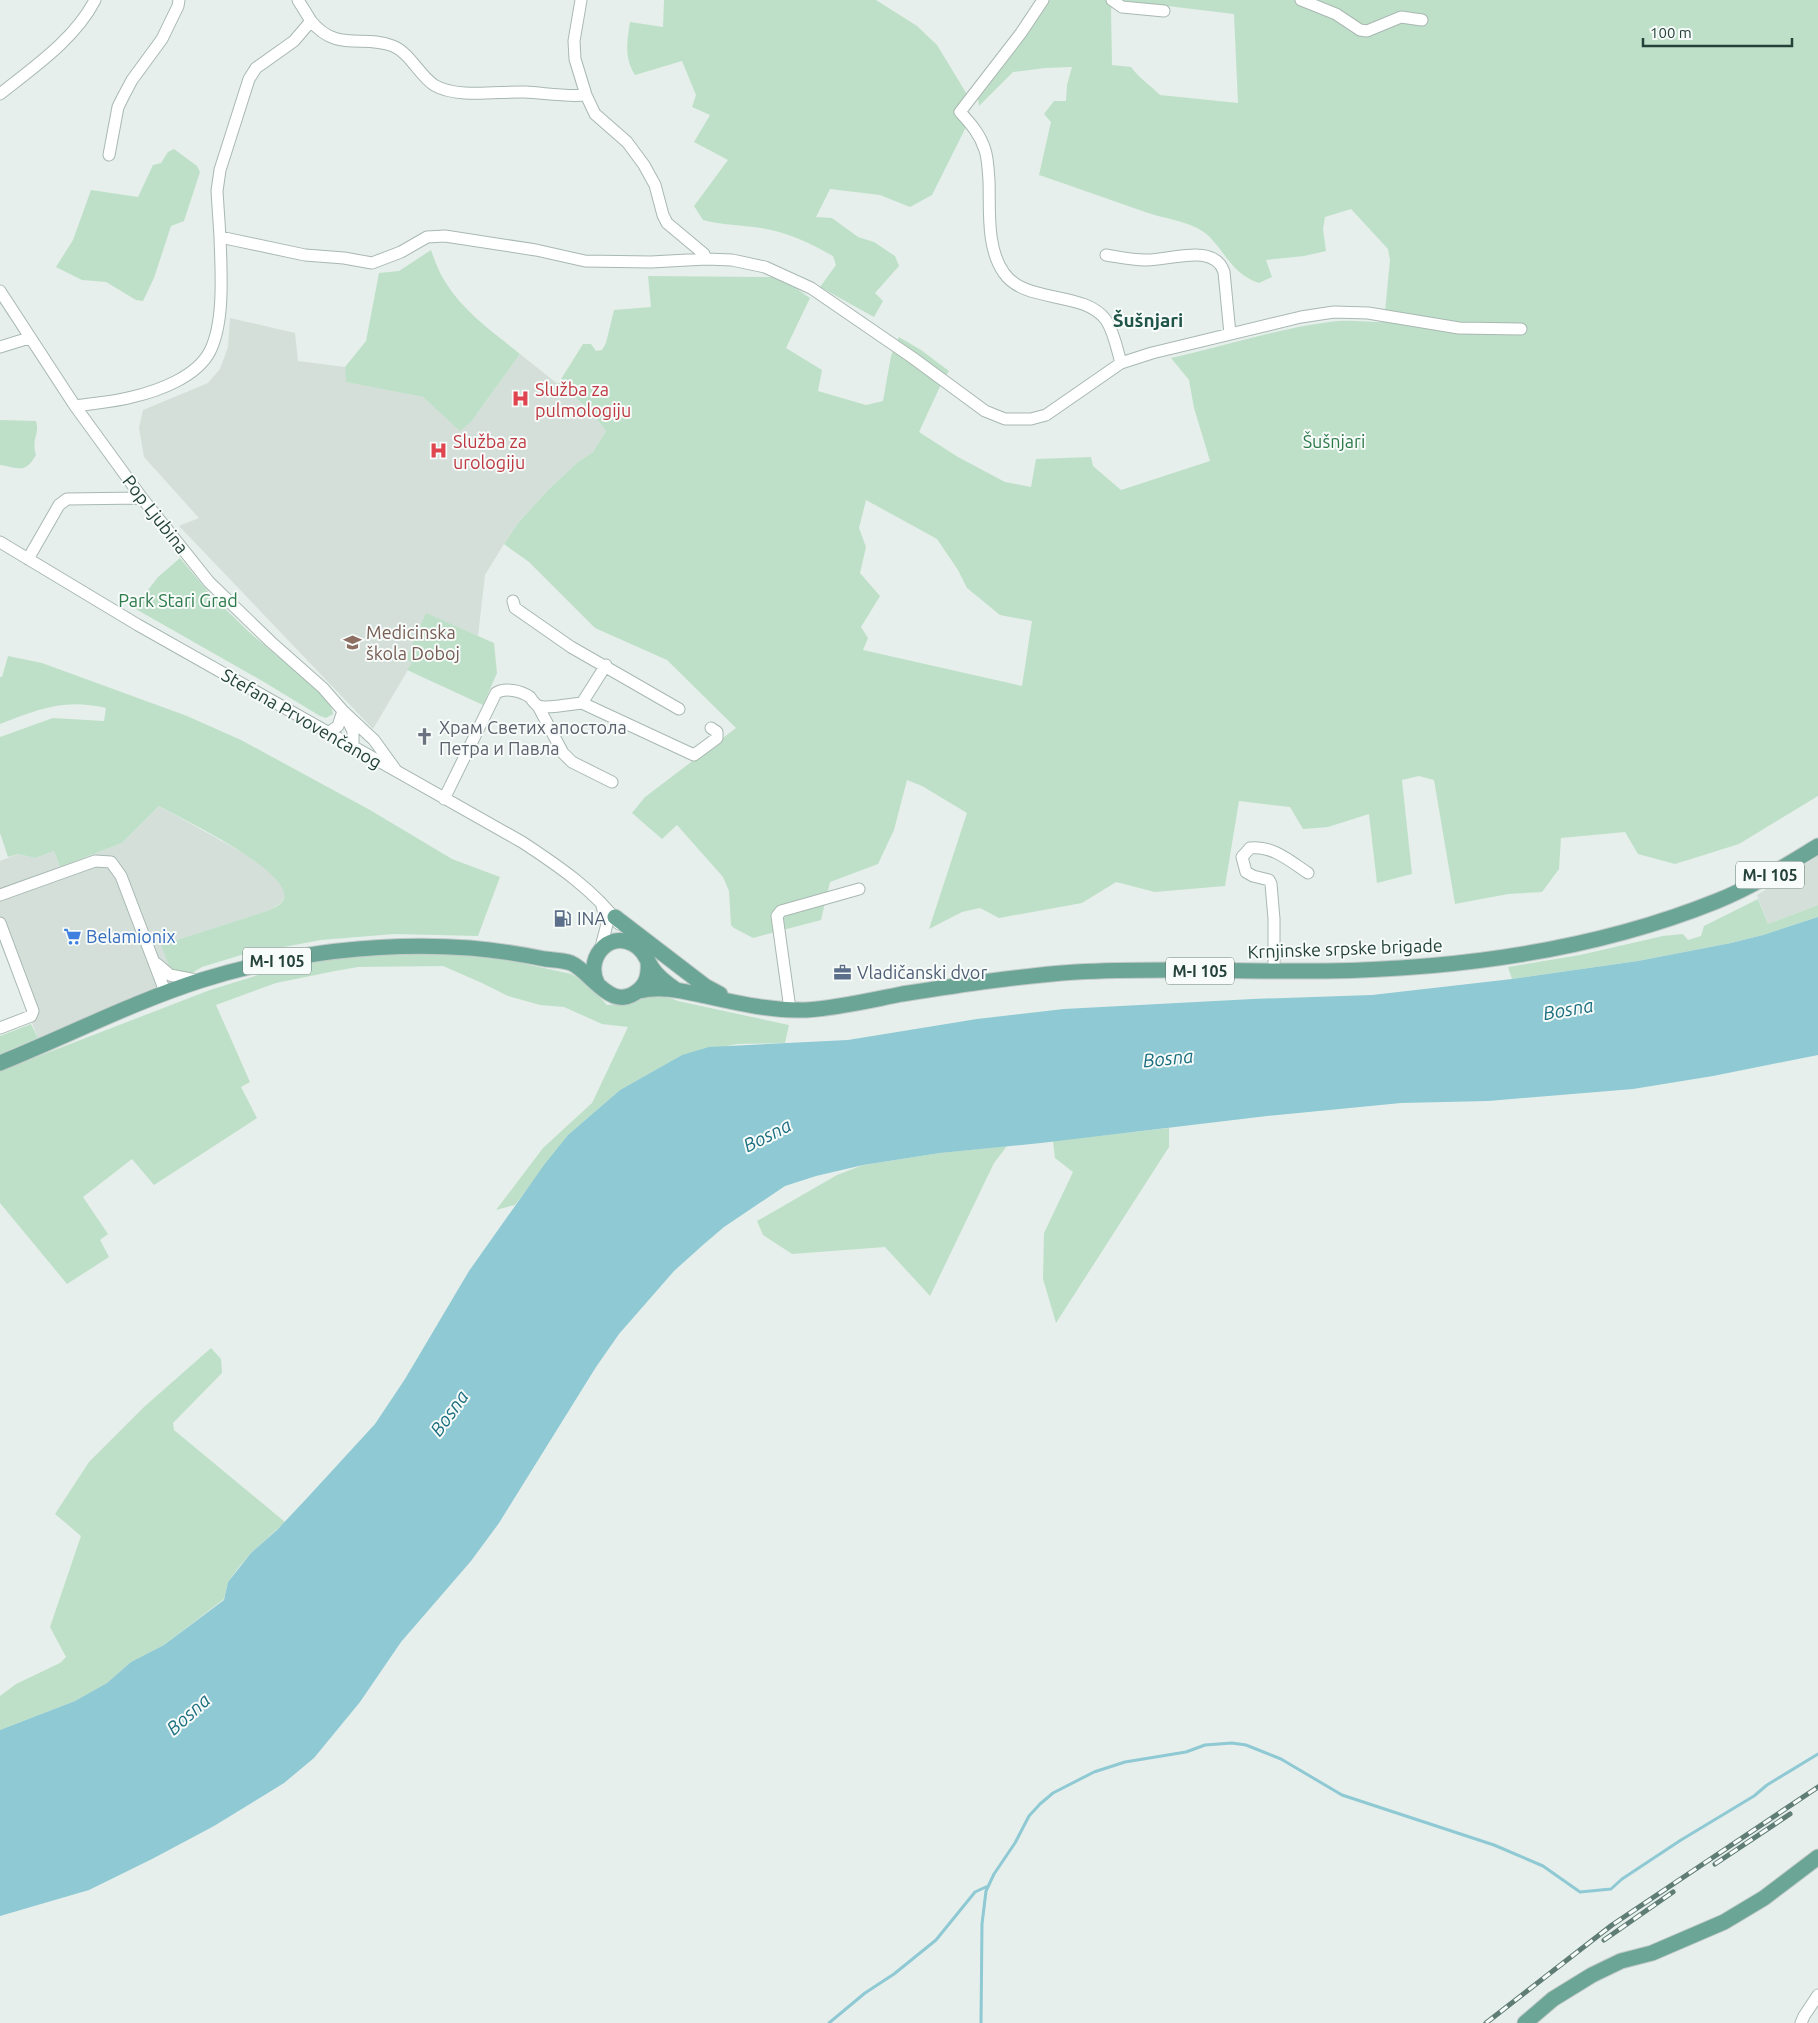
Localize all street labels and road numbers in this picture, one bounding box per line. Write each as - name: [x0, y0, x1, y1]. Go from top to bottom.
- street label: Pop Ljubina: [119, 471, 193, 557]
- street label: Stefana Prvovenčanog: [219, 664, 385, 772]
- road number: M-I 105: [1736, 862, 1804, 888]
- street label: Krnjinske srpske brigade: [1247, 935, 1443, 961]
- road number: M-I 105: [243, 948, 311, 974]
- road number: M-I 105: [1166, 958, 1234, 984]

